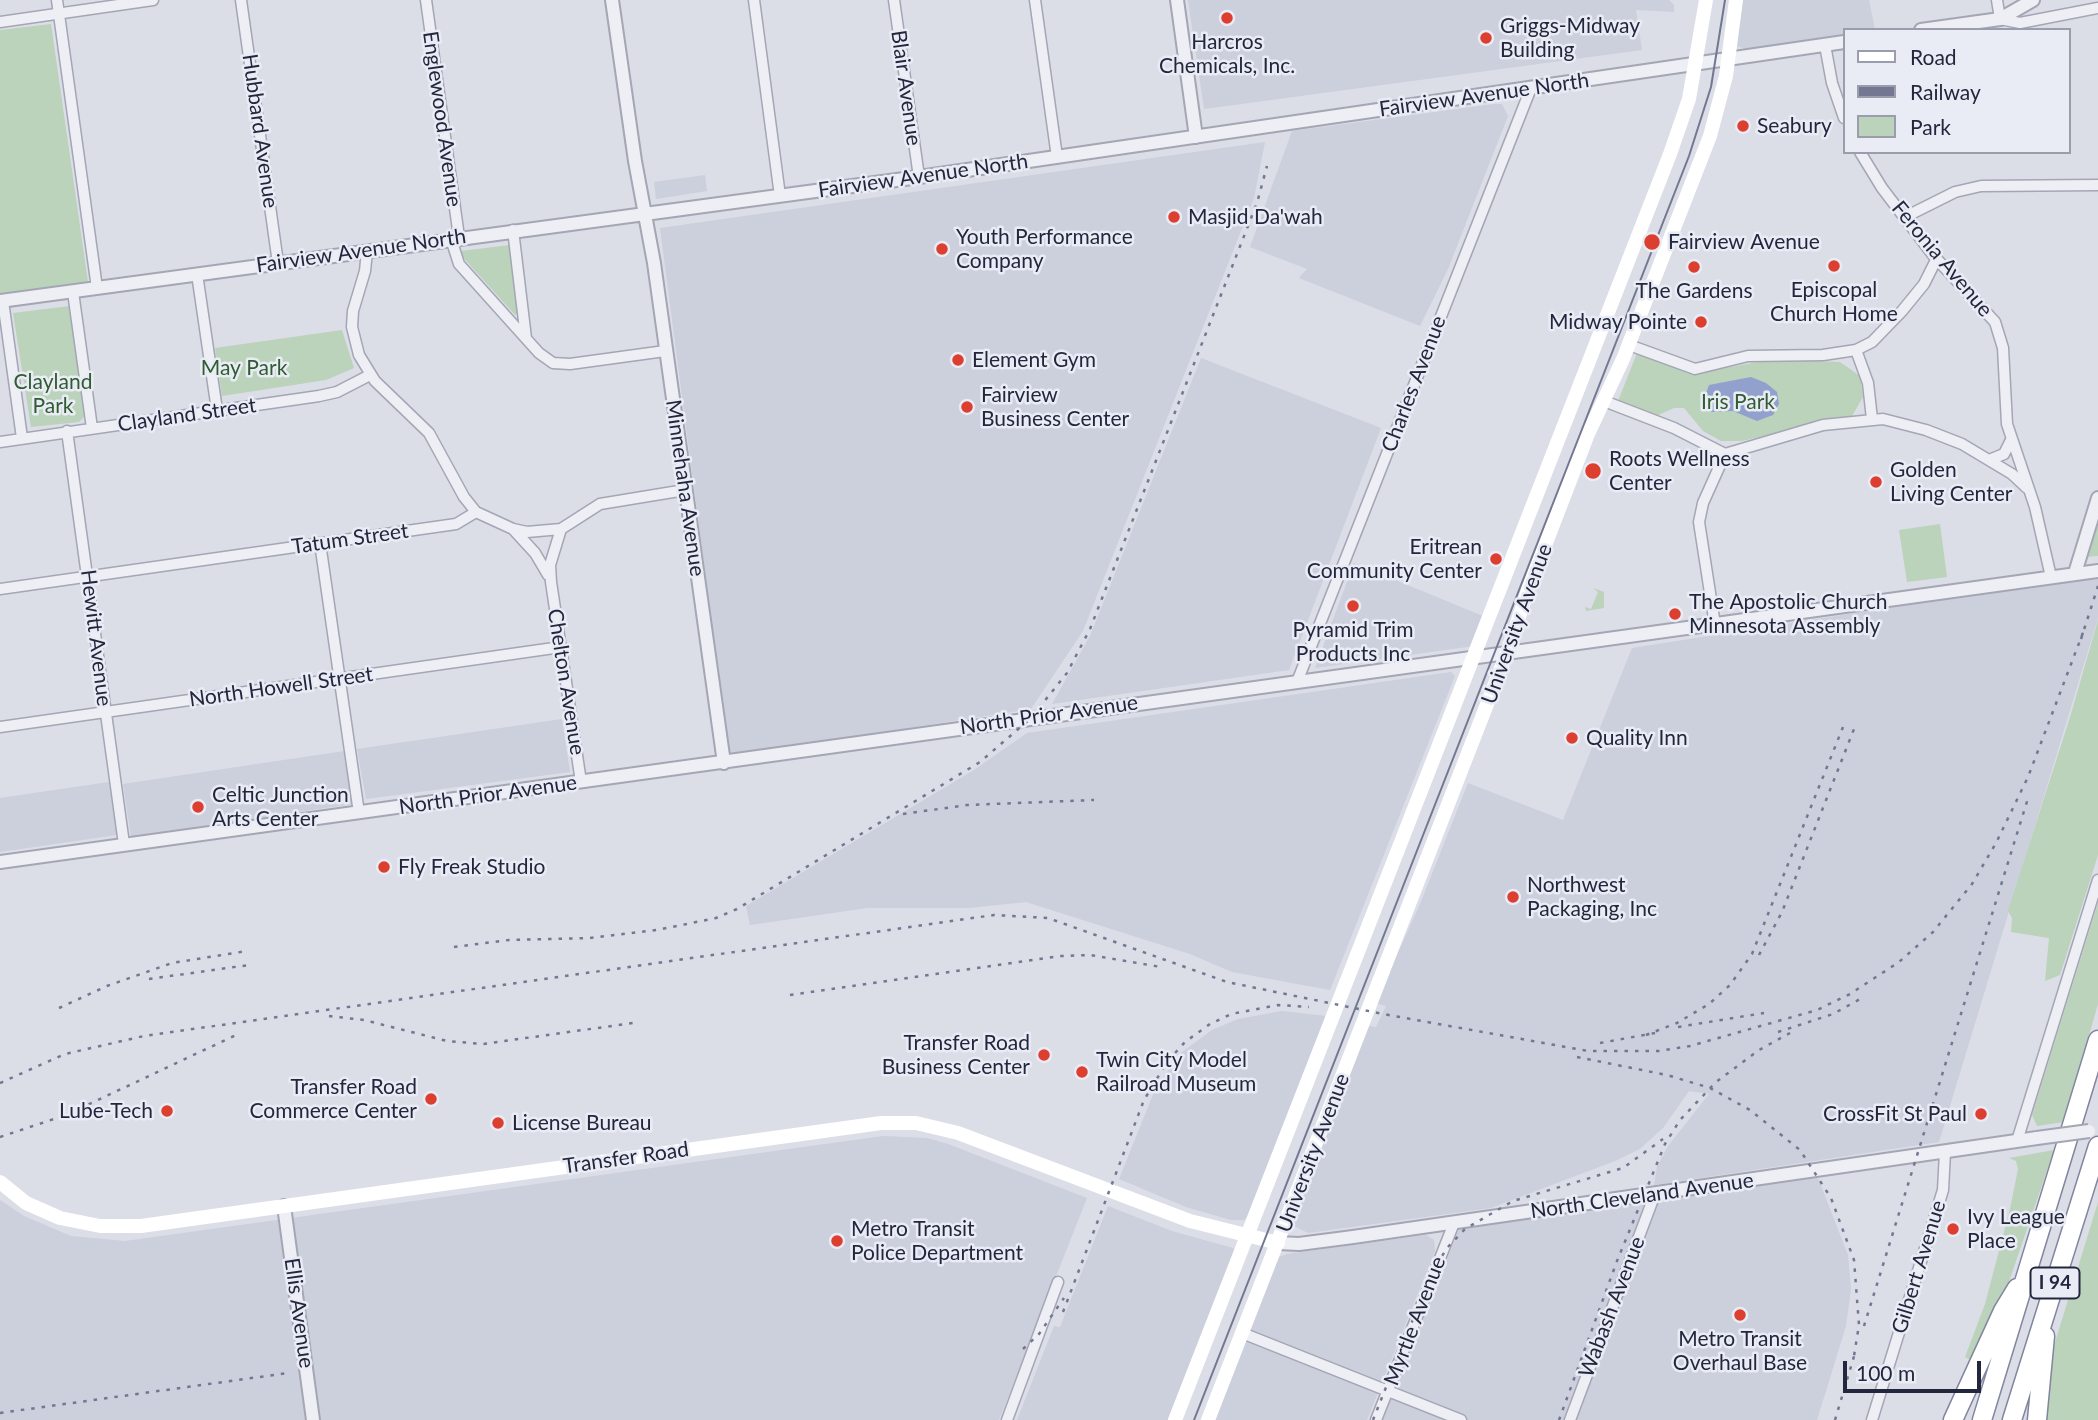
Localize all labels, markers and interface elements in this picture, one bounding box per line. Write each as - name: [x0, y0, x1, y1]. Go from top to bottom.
- marker: Harcros Chemicals, Inc.: [1219, 10, 1235, 26]
- place label: Griggs-Midway Building: [1500, 13, 1640, 63]
- legend: [1842, 28, 2070, 154]
- street label: Englewood Avenue: [417, 29, 467, 209]
- street label: Blair Avenue: [885, 29, 927, 147]
- place label: Harcros Chemicals, Inc.: [1159, 29, 1295, 79]
- marker: Griggs-Midway Building: [1478, 30, 1494, 46]
- text: Road: [1910, 44, 1957, 69]
- street label: Hubbard Avenue: [237, 52, 283, 210]
- street label: Fairview Avenue North: [1377, 68, 1591, 122]
- text: Railway: [1910, 79, 1981, 104]
- place label: Seabury: [1757, 113, 1832, 139]
- text: Park: [1910, 114, 1951, 139]
- marker: Seabury: [1735, 118, 1751, 134]
- street label: Fairview Avenue North: [816, 149, 1030, 203]
- street label: Feronia Avenue: [1886, 196, 1998, 322]
- place label: Masjid Da'wah: [1188, 204, 1323, 230]
- marker: Masjid Da'wah: [1166, 209, 1182, 225]
- street label: Fairview Avenue North: [254, 224, 468, 278]
- place label: Youth Performance Company: [956, 224, 1133, 274]
- place label: Fairview Avenue: [1668, 229, 1820, 255]
- marker: Fairview Avenue: [1642, 232, 1662, 252]
- marker: Youth Performance Company: [934, 241, 950, 257]
- marker: Episcopal Church Home: [1826, 258, 1842, 274]
- marker: The Gardens: [1686, 259, 1702, 275]
- place label: Episcopal Church Home: [1770, 277, 1898, 327]
- place label: The Gardens: [1635, 278, 1753, 304]
- place label: Midway Pointe: [1549, 309, 1687, 335]
- street label: Charles Avenue: [1376, 312, 1452, 456]
- marker: Midway Pointe: [1693, 314, 1709, 330]
- place label: Element Gym: [972, 347, 1096, 373]
- marker: Element Gym: [950, 352, 966, 368]
- park label: May Park: [201, 355, 287, 381]
- park label: Clayland Park: [14, 369, 92, 419]
- place label: Fairview Business Center: [981, 382, 1129, 432]
- park label: Iris Park: [1701, 389, 1775, 415]
- street label: Clayland Street: [116, 393, 258, 437]
- street label: Minnehaha Avenue: [660, 398, 710, 578]
- marker: Fairview Business Center: [959, 399, 975, 415]
- place label: Roots Wellness Center: [1609, 446, 1750, 496]
- place label: Golden Living Center: [1890, 457, 2012, 507]
- marker: Roots Wellness Center: [1583, 461, 1603, 481]
- marker: Golden Living Center: [1868, 474, 1884, 490]
- street label: Tatum Street: [290, 518, 410, 560]
- place label: Eritrean Community Center: [1307, 534, 1482, 584]
- street label: University Avenue: [1476, 541, 1558, 707]
- marker: Eritrean Community Center: [1488, 551, 1504, 567]
- street label: Hewitt Avenue: [75, 568, 117, 708]
- place label: The Apostolic Church Minnesota Assembly: [1689, 589, 1888, 639]
- marker: Pyramid Trim Products Inc: [1345, 598, 1361, 614]
- marker: The Apostolic Church Minnesota Assembly: [1667, 606, 1683, 622]
- street label: Chelton Avenue: [542, 607, 590, 757]
- place label: Pyramid Trim Products Inc: [1293, 617, 1413, 667]
- street label: North Howell Street: [187, 662, 375, 712]
- street label: North Prior Avenue: [958, 690, 1140, 740]
- place label: Quality Inn: [1586, 725, 1688, 751]
- marker: Quality Inn: [1564, 730, 1580, 746]
- street label: North Prior Avenue: [397, 770, 579, 820]
- place label: Celtic Junction Arts Center: [212, 782, 349, 832]
- marker: Celtic Junction Arts Center: [190, 799, 206, 815]
- place label: Fly Freak Studio: [398, 854, 545, 880]
- marker: Fly Freak Studio: [376, 859, 392, 875]
- place label: Northwest Packaging, Inc: [1527, 872, 1657, 922]
- marker: Northwest Packaging, Inc: [1505, 889, 1521, 905]
- place label: Transfer Road Business Center: [882, 1030, 1030, 1080]
- marker: Transfer Road Business Center: [1036, 1047, 1052, 1063]
- place label: Twin City Model Railroad Museum: [1096, 1047, 1256, 1097]
- marker: Twin City Model Railroad Museum: [1074, 1064, 1090, 1080]
- street label: University Avenue: [1271, 1070, 1355, 1236]
- place label: Transfer Road Commerce Center: [249, 1074, 417, 1124]
- marker: Transfer Road Commerce Center: [423, 1091, 439, 1107]
- place label: Lube-Tech: [59, 1098, 153, 1124]
- place label: CrossFit St Paul: [1823, 1101, 1967, 1127]
- marker: Lube-Tech: [159, 1103, 175, 1119]
- marker: CrossFit St Paul: [1973, 1106, 1989, 1122]
- place label: License Bureau: [512, 1110, 652, 1136]
- marker: License Bureau: [490, 1115, 506, 1131]
- street label: Transfer Road: [562, 1137, 690, 1179]
- street label: North Cleveland Avenue: [1529, 1168, 1755, 1224]
- street label: Gilbert Avenue: [1887, 1197, 1951, 1337]
- place label: Ivy League Place: [1967, 1204, 2065, 1254]
- place label: Metro Transit Police Department: [851, 1216, 1023, 1266]
- marker: Ivy League Place: [1945, 1221, 1961, 1237]
- marker: Metro Transit Police Department: [829, 1233, 845, 1249]
- street label: Wabash Avenue: [1574, 1233, 1650, 1381]
- street label: Myrtle Avenue: [1379, 1253, 1451, 1389]
- street label: Ellis Avenue: [279, 1256, 319, 1370]
- road number: I 94: [2030, 1268, 2080, 1298]
- marker: Metro Transit Overhaul Base: [1732, 1307, 1748, 1323]
- place label: Metro Transit Overhaul Base: [1673, 1326, 1807, 1376]
- scale bar: [1846, 1346, 1984, 1390]
- text: 100 m: [1856, 1360, 1915, 1385]

